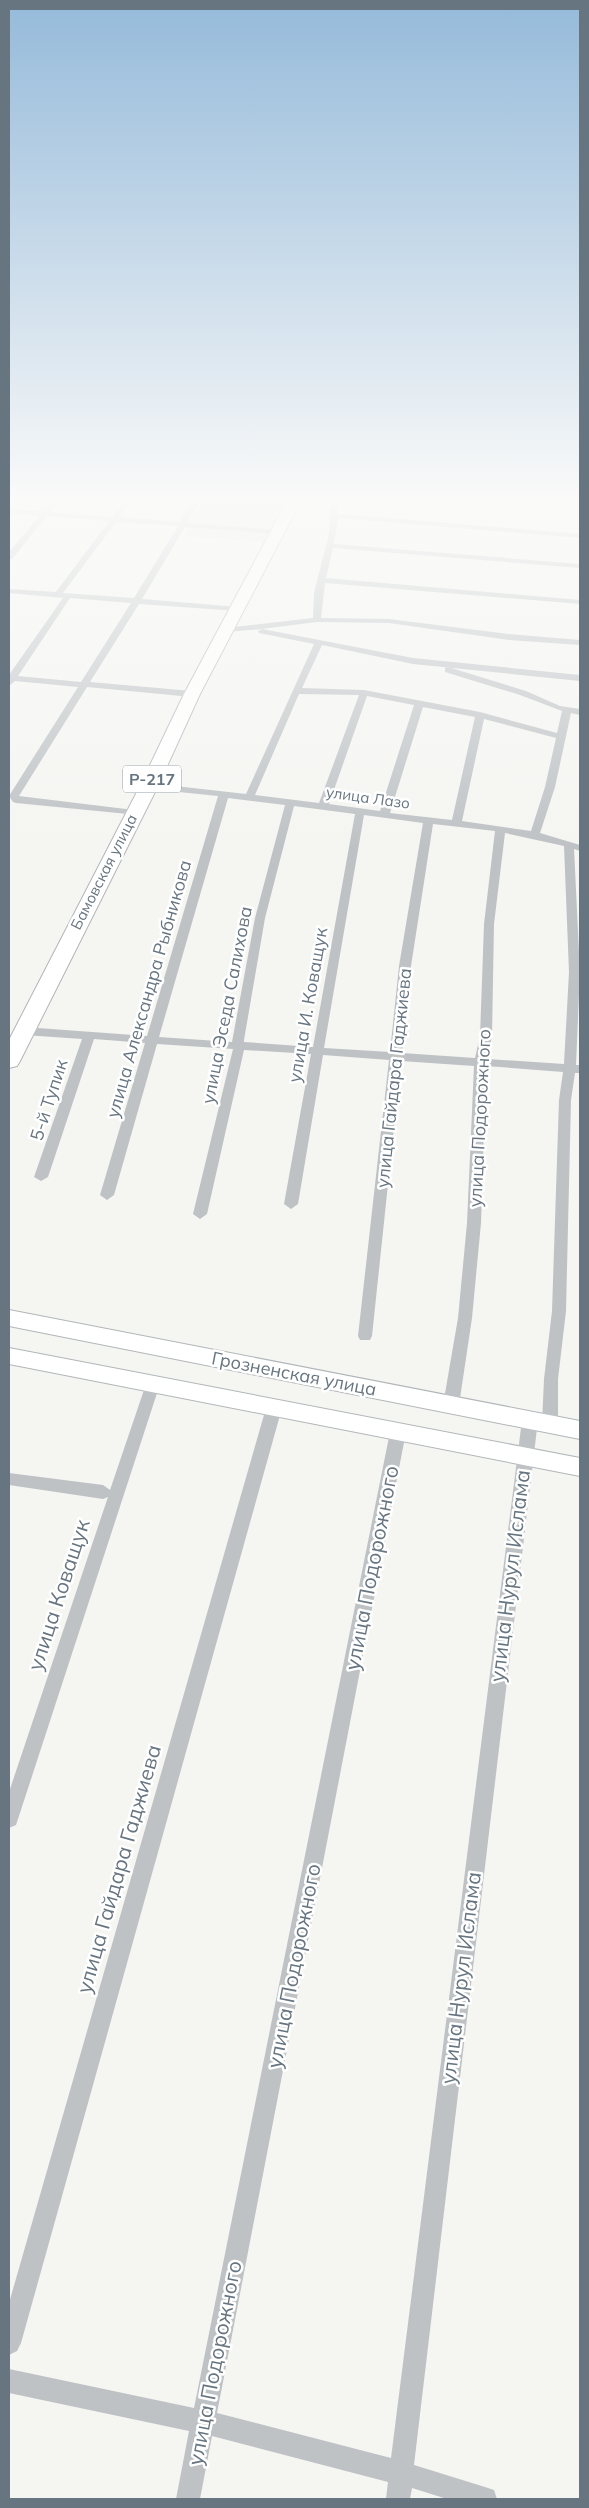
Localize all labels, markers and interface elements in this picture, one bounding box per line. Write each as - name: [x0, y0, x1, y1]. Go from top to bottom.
- road number: Р-217: [123, 766, 181, 792]
- street label: улица Лазо: [325, 782, 411, 813]
- street label: Бамовская улица: [66, 811, 141, 933]
- street label: улица Александра Рыбникова: [101, 857, 196, 1120]
- street label: улица Эседа Салихова: [196, 904, 257, 1106]
- street label: улица И. Коващук: [283, 925, 333, 1084]
- street label: улица Гайдара Гаджиева: [371, 967, 416, 1189]
- street label: улица Подорожного: [463, 1028, 496, 1208]
- street label: 5-й Тупик: [25, 1056, 73, 1143]
- street label: Грозненская улица: [210, 1346, 378, 1401]
- street label: улица Подорожного: [338, 1463, 404, 1672]
- street label: улица Нурул Ислама: [483, 1468, 535, 1684]
- street label: улица Коващук: [21, 1515, 95, 1674]
- street label: улица Гайдара Гаджиева: [70, 1741, 166, 1996]
- street label: улица Подорожного: [260, 1861, 326, 2070]
- street label: улица Нурул Ислама: [434, 1870, 486, 2086]
- street label: улица Подорожного: [181, 2258, 247, 2467]

